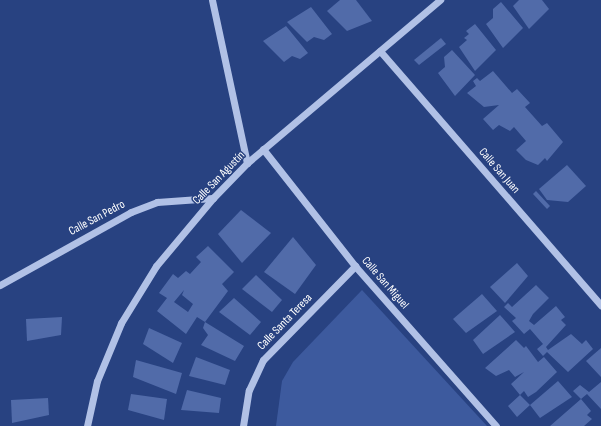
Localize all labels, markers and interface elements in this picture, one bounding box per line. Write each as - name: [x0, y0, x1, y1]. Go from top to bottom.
- street label: Calle San Juan: [475, 145, 523, 197]
- street label: Calle San Agustín: [190, 148, 248, 208]
- street label: Calle San Pedro: [67, 197, 127, 239]
- street label: Calle San Miguel: [358, 254, 412, 312]
- street label: Calle Santa Teresa: [255, 291, 315, 353]

